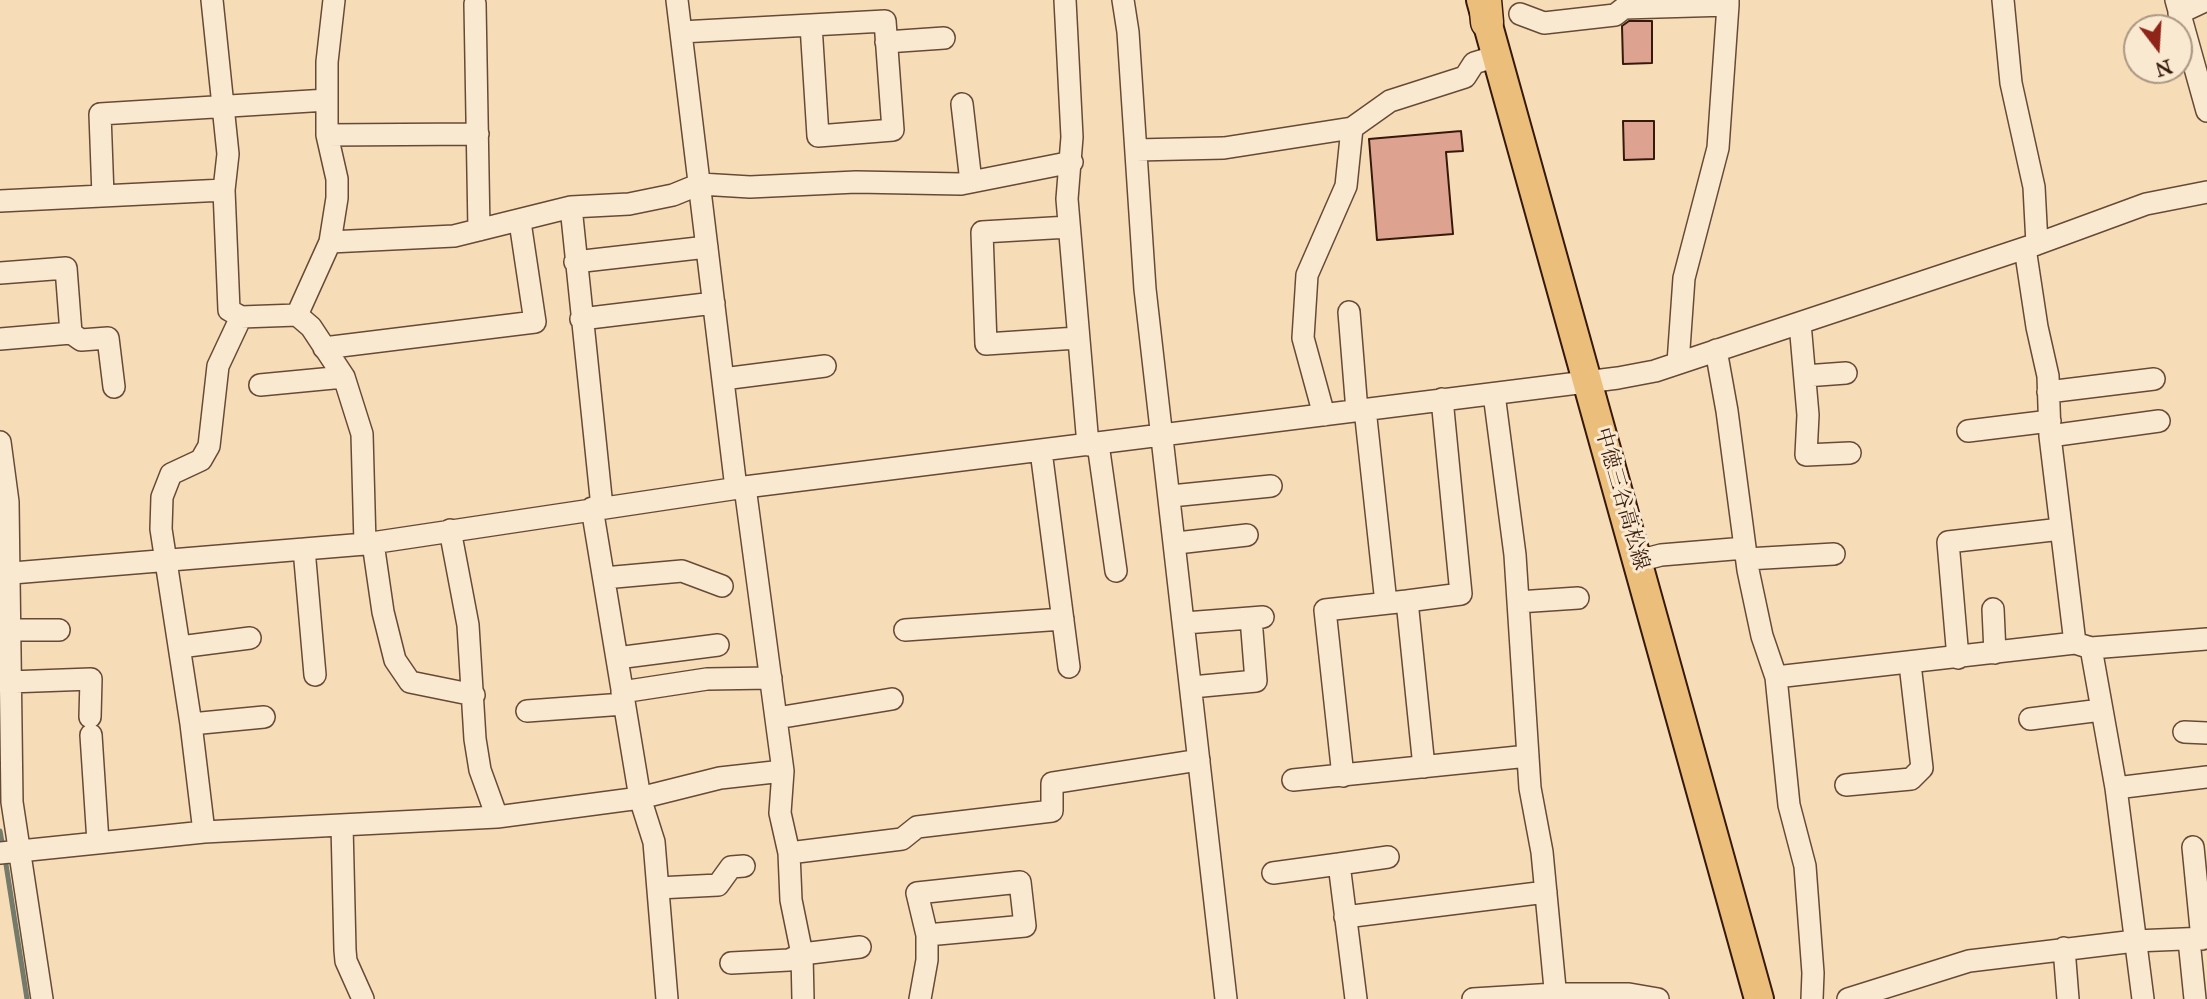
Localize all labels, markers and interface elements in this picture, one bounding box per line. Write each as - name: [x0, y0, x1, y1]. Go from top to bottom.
- north arrow: [2123, 14, 2193, 84]
- text: N: [2153, 54, 2175, 81]
- street label: 中徳三谷高松線: [1589, 425, 1653, 573]

